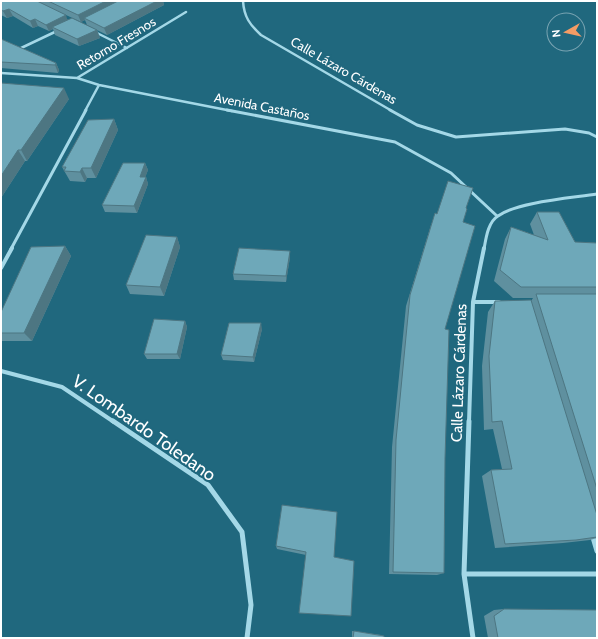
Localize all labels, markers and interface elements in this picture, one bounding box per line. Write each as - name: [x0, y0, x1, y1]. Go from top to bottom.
- north arrow: [546, 12, 586, 52]
- street label: Retorno Fresnos: [74, 13, 159, 73]
- text: N: [549, 29, 564, 38]
- street label: Calle Lázaro Cárdenas: [288, 33, 400, 107]
- street label: Avenida Castaños: [213, 89, 312, 123]
- street label: Calle Lázaro Cárdenas: [448, 304, 470, 442]
- street label: V. Lombardo Toledano: [68, 370, 220, 486]

